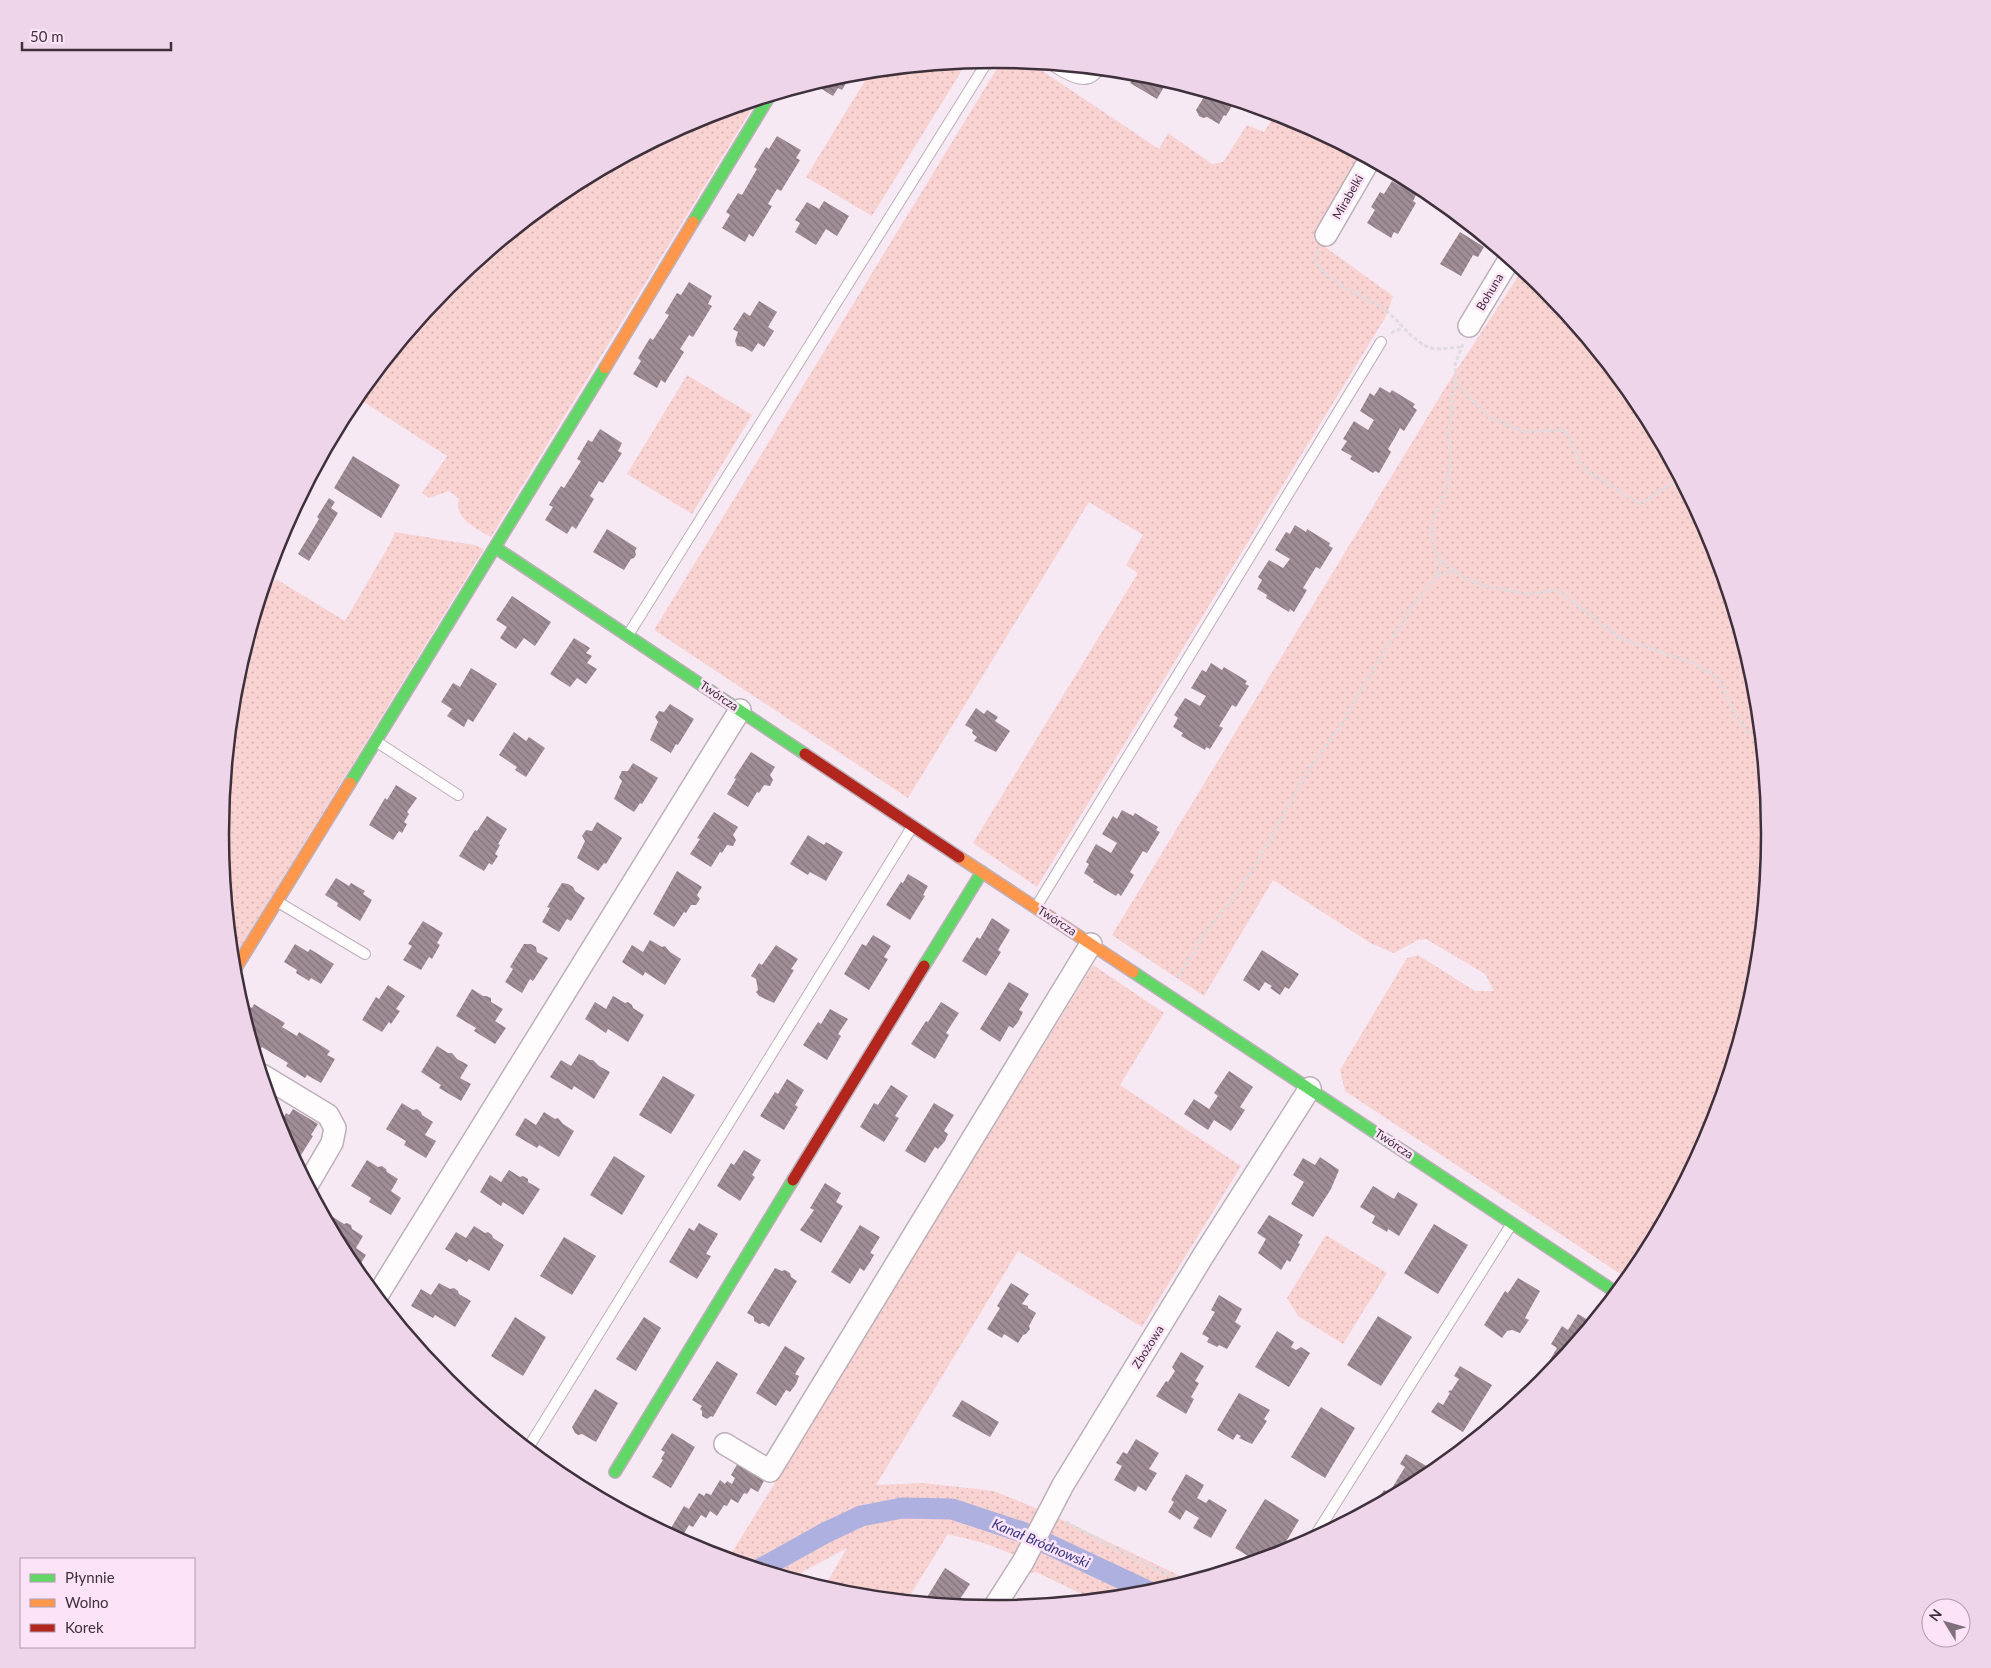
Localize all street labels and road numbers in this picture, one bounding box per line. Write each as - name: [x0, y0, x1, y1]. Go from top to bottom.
- street label: Mirabelki: [1329, 172, 1366, 222]
- street label: Bohuna: [1473, 270, 1506, 313]
- street label: Twórcza: [697, 677, 741, 714]
- street label: Twórcza: [1035, 902, 1080, 939]
- street label: Twórcza: [1372, 1125, 1416, 1162]
- street label: Zbożowa: [1129, 1322, 1167, 1371]

